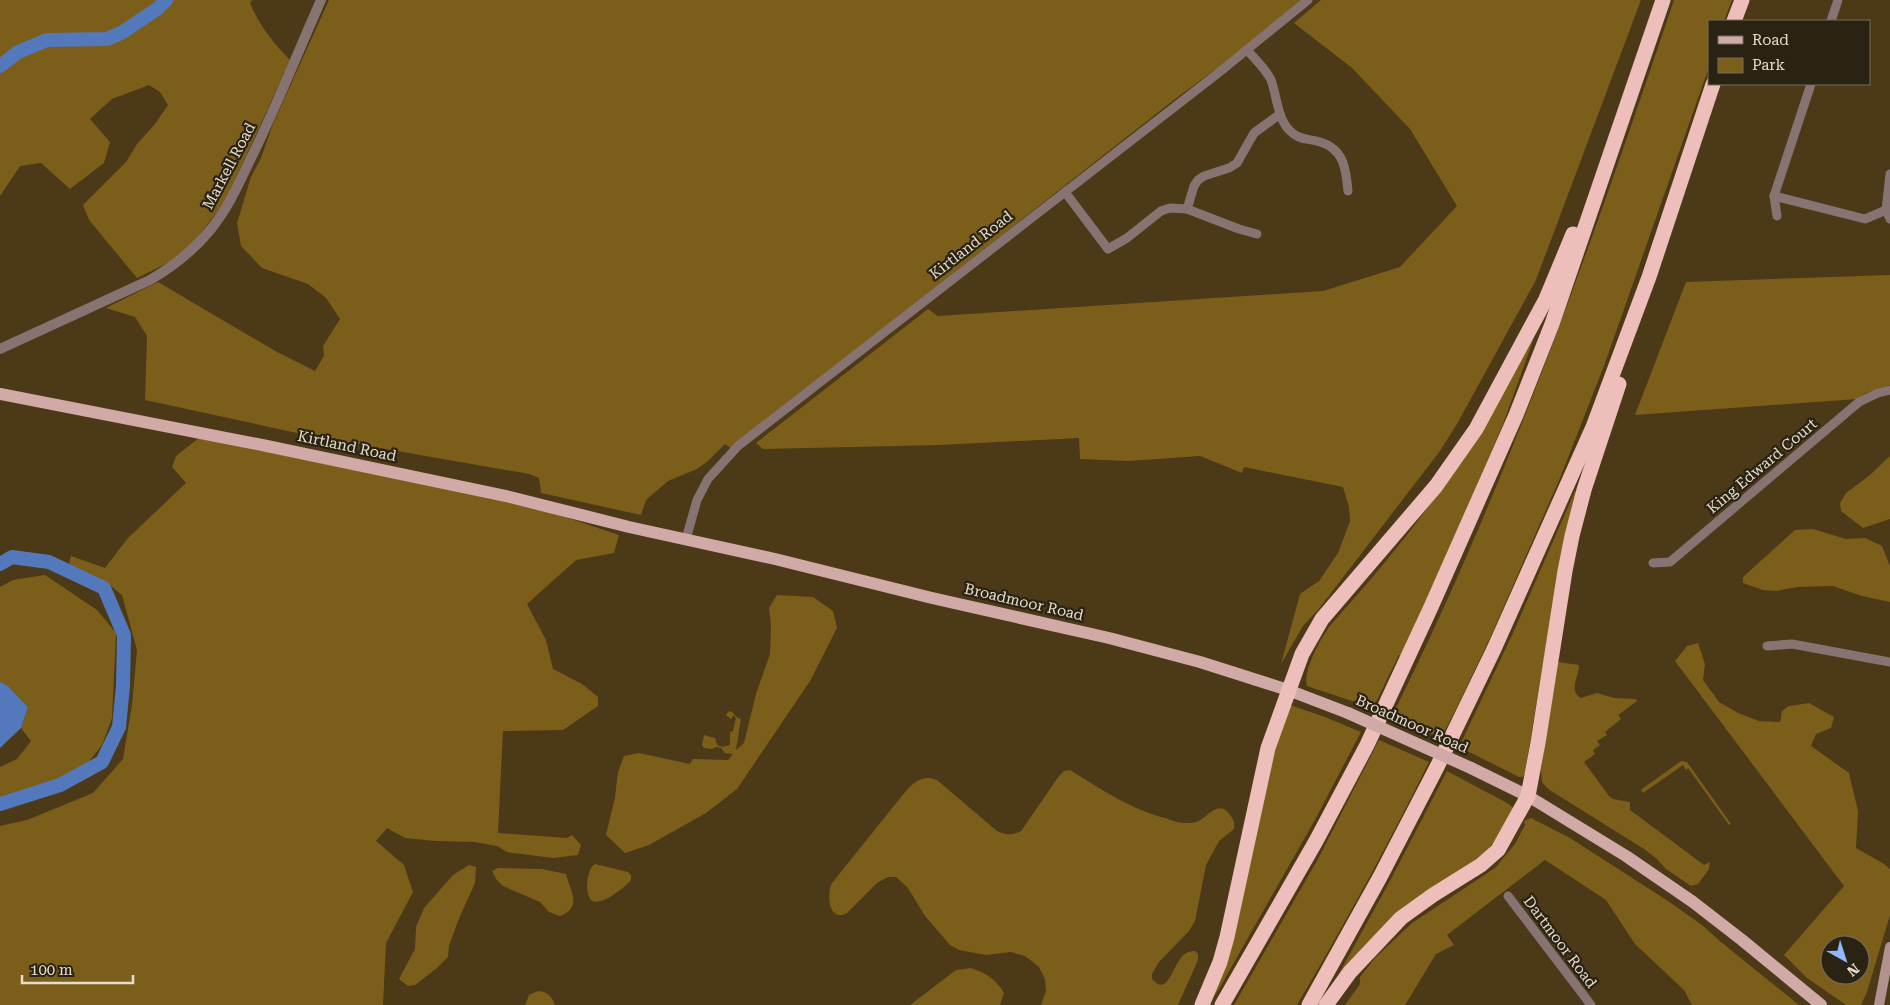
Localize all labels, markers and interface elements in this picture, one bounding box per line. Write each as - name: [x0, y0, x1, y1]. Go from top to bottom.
- legend: [1708, 20, 1870, 85]
- text: Road: [1752, 31, 1789, 49]
- text: Park: [1752, 56, 1786, 74]
- street label: Markell Road: [199, 119, 260, 212]
- street label: Kirtland Road: [926, 207, 1016, 283]
- street label: King Edward Court: [1703, 414, 1821, 517]
- street label: Kirtland Road: [296, 427, 398, 465]
- street label: Broadmoor Road: [963, 580, 1086, 625]
- street label: Broadmoor Road: [1353, 691, 1472, 757]
- street label: Dartmoor Road: [1520, 892, 1601, 992]
- north arrow: [1820, 935, 1870, 985]
- scale bar: [22, 952, 134, 984]
- text: N: [1844, 960, 1862, 980]
- text: 100 m: [30, 961, 73, 979]

